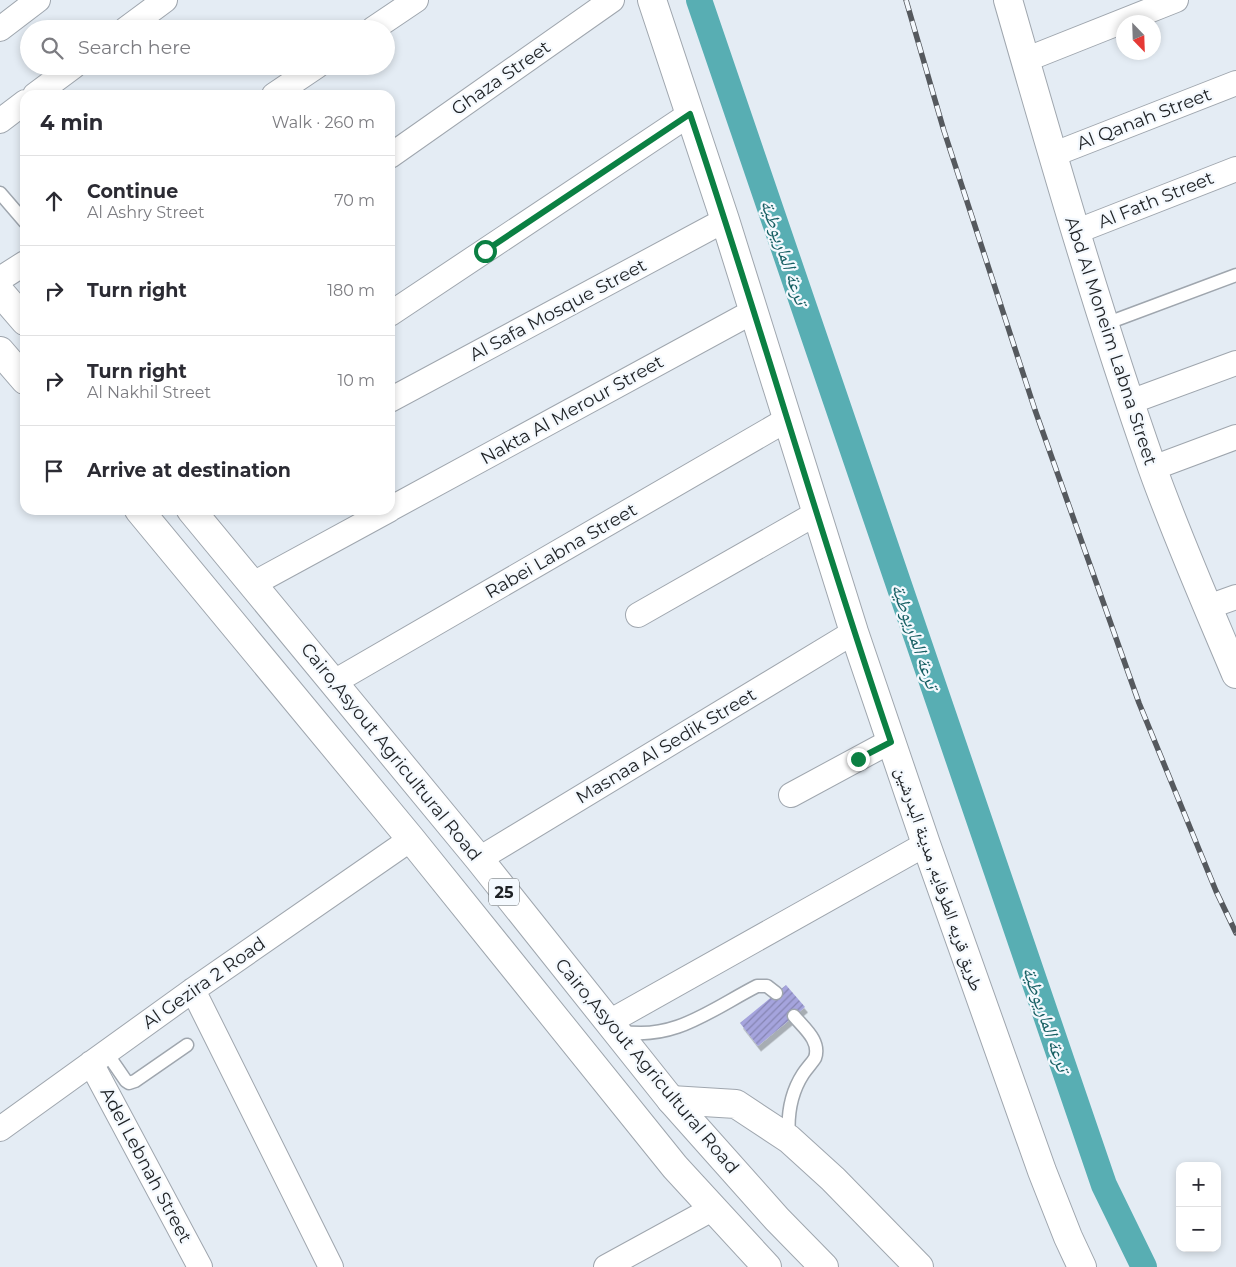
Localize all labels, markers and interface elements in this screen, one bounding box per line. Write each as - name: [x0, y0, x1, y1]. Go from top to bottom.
- north arrow: [1116, 15, 1161, 60]
- search box: [20, 20, 395, 75]
- icon: search: [38, 34, 66, 62]
- text: Search here: [78, 36, 191, 59]
- street label: Ghaza Street: [447, 36, 555, 120]
- street label: Al Qanah Street: [1074, 83, 1214, 155]
- text: 4 min: [40, 110, 103, 135]
- text: Walk · 260 m: [272, 113, 375, 132]
- street label: Al Fath Street: [1095, 167, 1217, 233]
- text: Continue: [87, 180, 178, 203]
- icon: ahead: [40, 187, 68, 215]
- text: 70 m: [334, 191, 375, 210]
- water label: ترعة الماريوطية: [756, 197, 815, 312]
- text: Al Ashry Street: [87, 203, 205, 222]
- street label: Abd Al Moneim Labna Street: [1060, 214, 1162, 468]
- route start: [474, 240, 497, 263]
- street label: Al Safa Mosque Street: [466, 254, 650, 366]
- icon: right: [40, 277, 68, 305]
- text: Turn right: [87, 279, 187, 302]
- text: 180 m: [327, 281, 375, 300]
- street label: Nakta Al Merour Street: [477, 351, 667, 469]
- text: Turn right: [87, 360, 187, 383]
- icon: right: [40, 367, 68, 395]
- text: 10 m: [337, 371, 375, 390]
- text: Al Nakhil Street: [87, 383, 211, 402]
- icon: arrive: [40, 457, 68, 485]
- text: Arrive at destination: [87, 459, 291, 482]
- street label: Rabei Labna Street: [481, 499, 641, 603]
- water label: ترعة الماريوطية: [887, 581, 946, 696]
- street label: Cairo,Asyout Agricultural Road: [296, 639, 486, 865]
- street label: Masnaa Al Sedik Street: [572, 684, 760, 808]
- route end: [847, 748, 870, 771]
- street label: طريق قريه الطرفايه, مدينة البدرشين: [890, 764, 988, 994]
- road number: 25: [489, 879, 519, 906]
- street label: Al Gezira 2 Road: [138, 932, 270, 1034]
- street label: Cairo,Asyout Agricultural Road: [550, 954, 744, 1178]
- water label: ترعة الماريوطية: [1018, 964, 1077, 1079]
- street label: Adel Lebnah Street: [96, 1083, 196, 1247]
- map controls: [1176, 1162, 1221, 1252]
- button: +: [1176, 1162, 1221, 1207]
- button: −: [1176, 1207, 1221, 1252]

